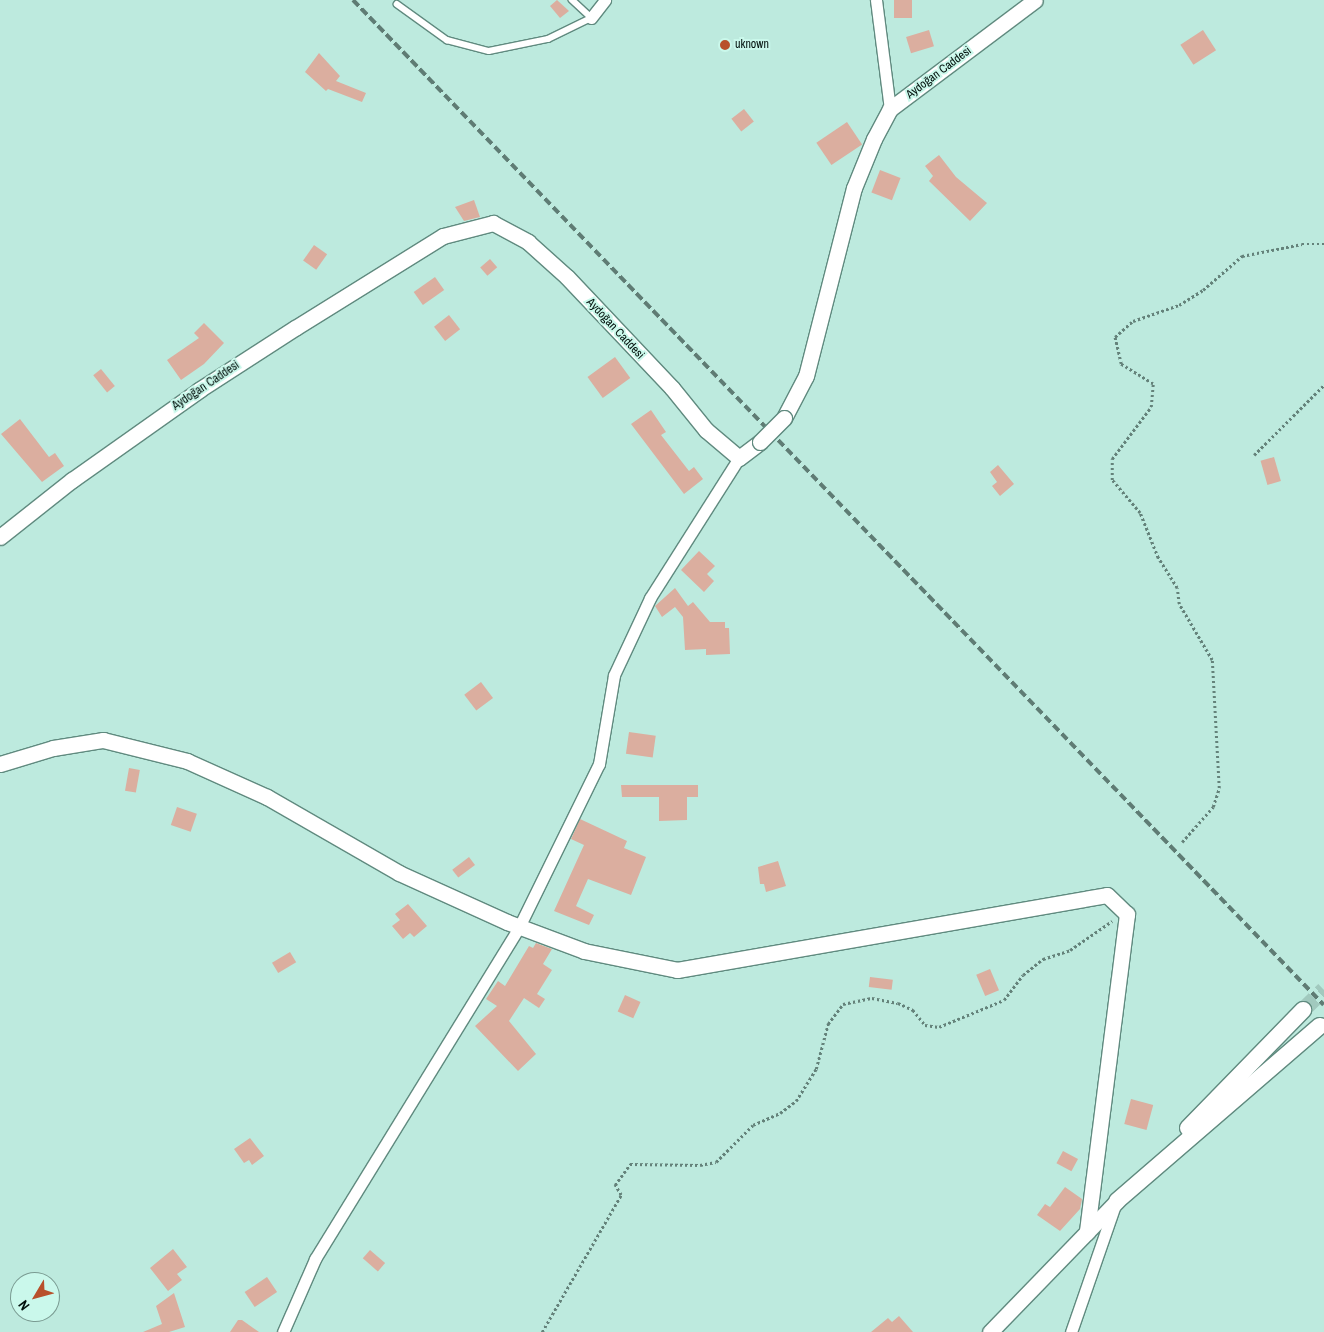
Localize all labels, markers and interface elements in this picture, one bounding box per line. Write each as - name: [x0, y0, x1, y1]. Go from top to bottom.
- place label: uknown: [735, 38, 769, 52]
- marker: uknown: [719, 39, 731, 51]
- street label: Aydoğan Caddesi: [903, 44, 975, 102]
- street label: Aydoğan Caddesi: [583, 296, 647, 362]
- street label: Aydoğan Caddesi: [170, 358, 242, 414]
- north arrow: [10, 1272, 60, 1322]
- text: N: [14, 1297, 34, 1314]

